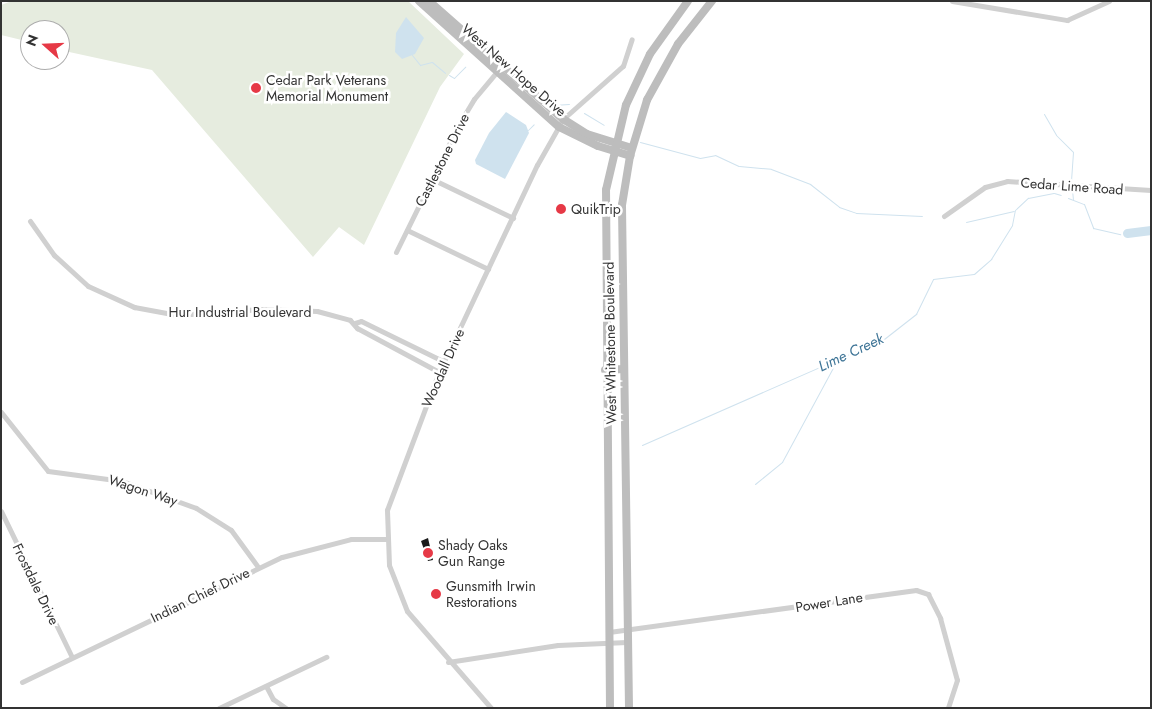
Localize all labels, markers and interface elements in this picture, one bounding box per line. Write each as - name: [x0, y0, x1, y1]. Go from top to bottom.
- north arrow: [20, 20, 70, 70]
- street label: West New Hope Drive: [458, 20, 570, 120]
- text: N: [21, 32, 43, 49]
- place label: Cedar Park Veterans Memorial Monument: [266, 72, 388, 104]
- marker: Cedar Park Veterans Memorial Monument: [250, 82, 262, 94]
- street label: Castlestone Drive: [411, 111, 473, 209]
- street label: Cedar Lime Road: [1020, 174, 1124, 198]
- place label: QuikTrip: [571, 201, 621, 217]
- marker: QuikTrip: [555, 203, 567, 215]
- street label: West Whitestone Boulevard: [600, 262, 620, 424]
- street label: Hur Industrial Boulevard: [169, 304, 311, 320]
- street label: Woodall Drive: [418, 326, 468, 410]
- water label: Lime Creek: [816, 330, 886, 376]
- street label: Wagon Way: [106, 471, 180, 509]
- place label: Shady Oaks Gun Range: [438, 537, 508, 570]
- street label: Frostdale Drive: [9, 541, 63, 627]
- marker: Shady Oaks Gun Range: [422, 547, 434, 559]
- street label: Indian Chief Drive: [148, 564, 252, 626]
- place label: Gunsmith Irwin Restorations: [446, 578, 536, 610]
- marker: Gunsmith Irwin Restorations: [430, 588, 442, 600]
- street label: Power Lane: [794, 588, 864, 616]

